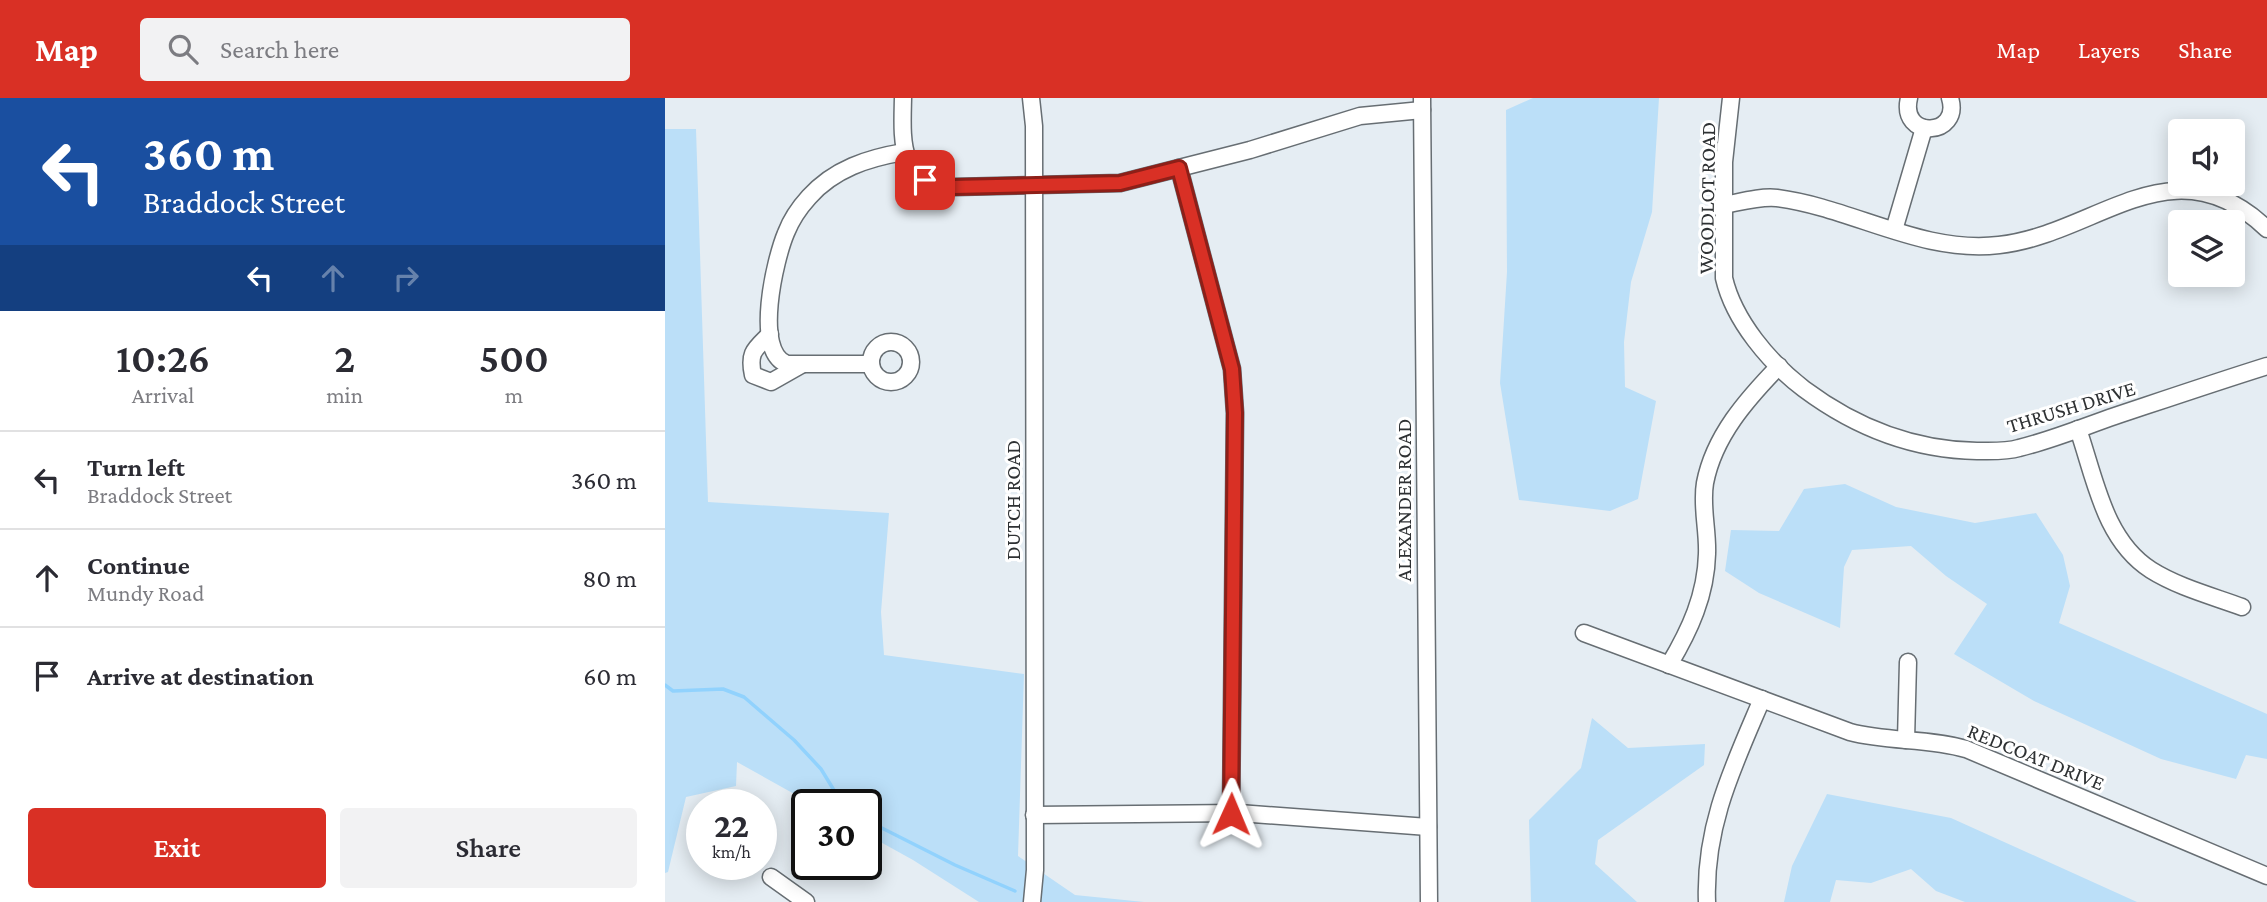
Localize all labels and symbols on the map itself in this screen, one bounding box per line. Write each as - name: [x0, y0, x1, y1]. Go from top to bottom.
- street label: WOODLOT ROAD: [1694, 122, 1720, 274]
- pin: [895, 150, 955, 210]
- street label: THRUSH DRIVE: [2004, 376, 2138, 438]
- street label: ALEXANDER ROAD: [1392, 419, 1416, 581]
- street label: DUTCH ROAD: [1001, 440, 1025, 560]
- street label: REDCOAT DRIVE: [1964, 719, 2108, 795]
- position arrow: [1194, 777, 1268, 851]
- speed limit sign: 30: [791, 789, 882, 880]

